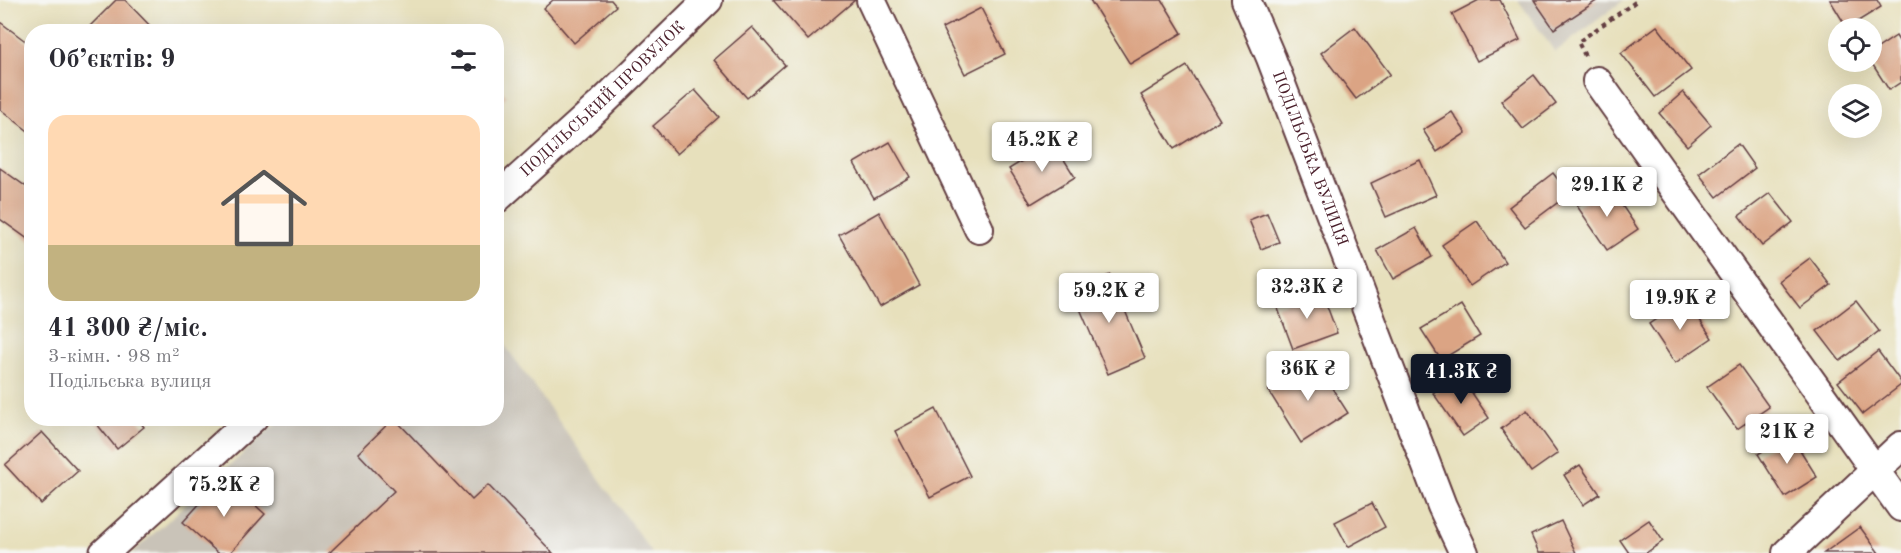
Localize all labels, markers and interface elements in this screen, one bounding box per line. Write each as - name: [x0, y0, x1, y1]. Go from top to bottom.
- map controls: [1828, 18, 1882, 138]
- button: locate: [1828, 18, 1882, 72]
- street label: ПОДІЛЬСЬКИЙ ПРОВУЛОК: [518, 19, 689, 181]
- icon: filters: [447, 44, 480, 77]
- text: Об’єктів: 9: [48, 47, 175, 73]
- street label: ПОДІЛЬСЬКА ВУЛИЦЯ: [1269, 69, 1350, 249]
- button: layers: [1828, 84, 1882, 138]
- pin: 45.2K ₴: [987, 122, 1097, 173]
- text: 45.2K ₴: [1006, 131, 1078, 151]
- icon: home: [210, 154, 318, 262]
- pin: 29.1K ₴: [1552, 167, 1662, 218]
- text: 29.1K ₴: [1571, 176, 1643, 196]
- pin: 32.3K ₴: [1252, 269, 1362, 320]
- pin: 59.2K ₴: [1054, 273, 1164, 324]
- text: 32.3K ₴: [1271, 278, 1343, 298]
- pin: 19.9K ₴: [1625, 280, 1735, 331]
- text: 59.2K ₴: [1073, 282, 1145, 302]
- text: 19.9K ₴: [1644, 289, 1716, 309]
- text: 41 300 ₴/міс.: [48, 316, 208, 342]
- text: 3-кімн. · 98 m²: [48, 347, 180, 367]
- pin: 36K ₴: [1266, 351, 1350, 402]
- pin: 41.3K ₴: [1406, 354, 1516, 405]
- text: 36K ₴: [1280, 360, 1336, 380]
- text: 41.3K ₴: [1425, 363, 1497, 383]
- text: Подільська вулиця: [48, 372, 212, 392]
- pin: 21K ₴: [1745, 414, 1829, 465]
- text: 21K ₴: [1759, 423, 1815, 443]
- pin: 75.2K ₴: [169, 467, 279, 518]
- text: 75.2K ₴: [188, 476, 260, 496]

